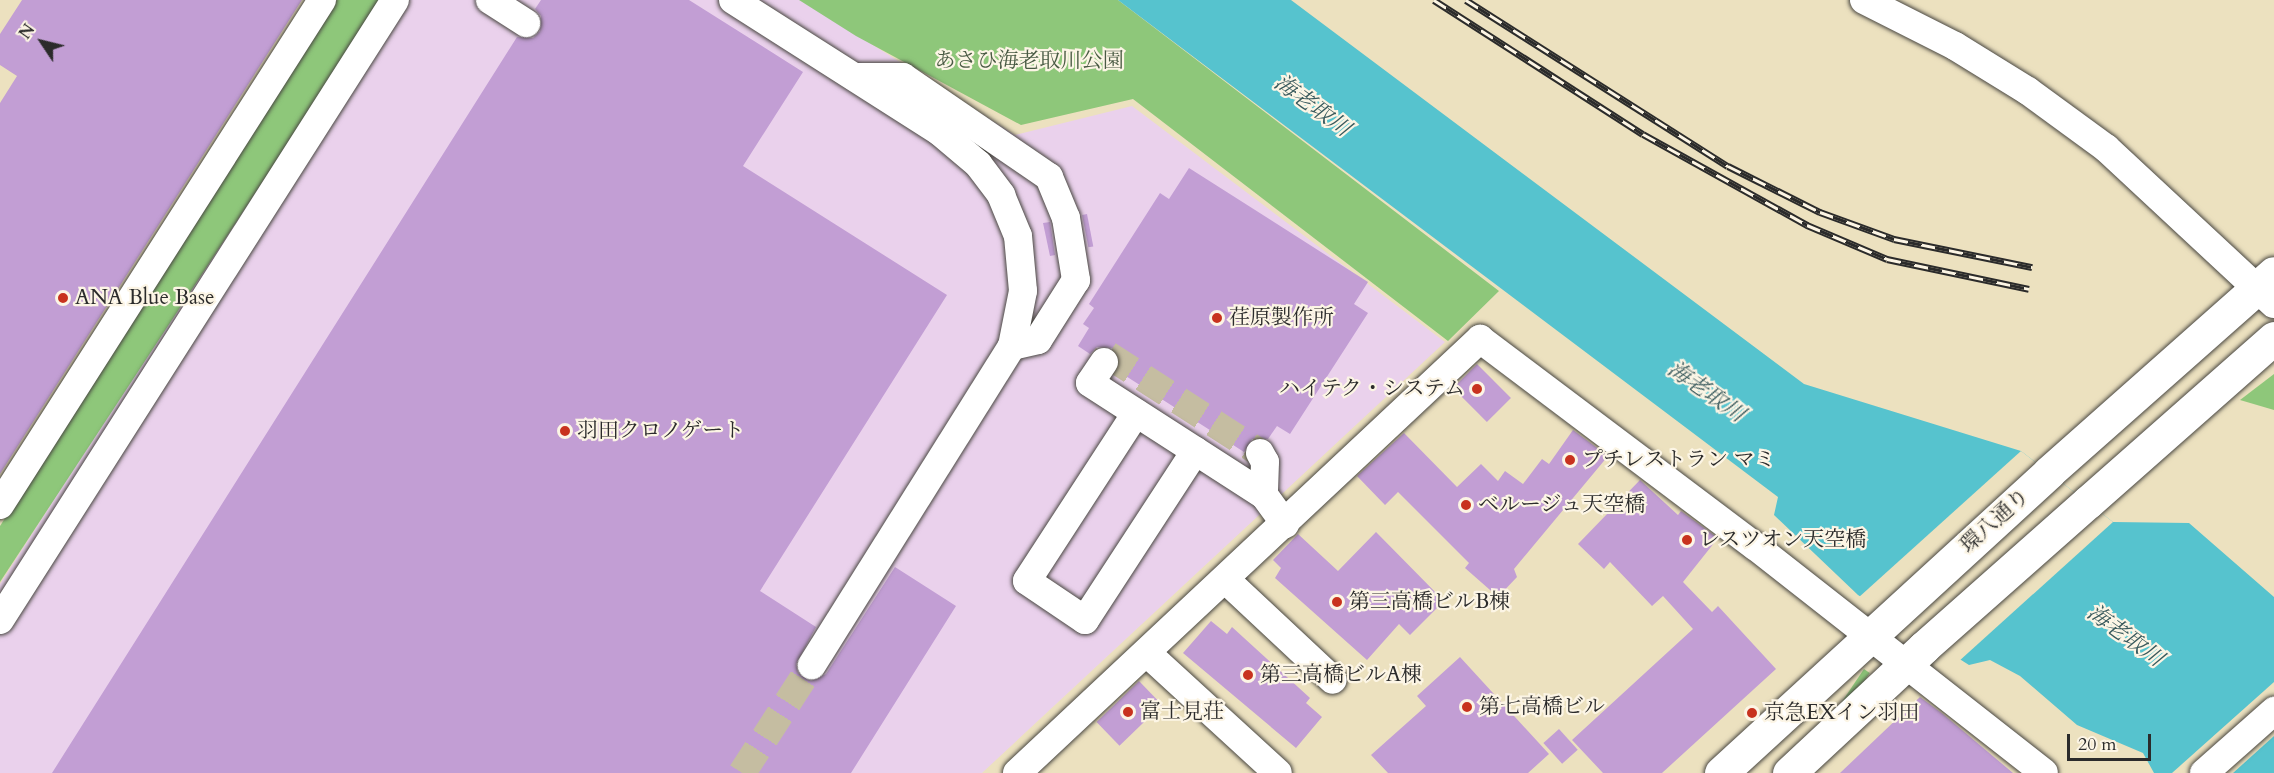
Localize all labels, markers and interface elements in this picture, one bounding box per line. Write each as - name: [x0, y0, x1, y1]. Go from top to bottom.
- north arrow: [12, 12, 72, 72]
- text: N: [14, 20, 40, 44]
- park label: あさひ海老取川公園: [935, 48, 1123, 74]
- water label: 海老取川: [1269, 69, 1355, 143]
- place label: ANA Blue Base: [75, 285, 215, 311]
- marker: ANA Blue Base: [56, 291, 70, 305]
- place label: 荏原製作所: [1229, 305, 1334, 331]
- marker: 荏原製作所: [1210, 311, 1224, 325]
- water label: 海老取川: [1662, 356, 1750, 428]
- place label: ハイテク・システム: [1276, 376, 1465, 402]
- marker: ハイテク・システム: [1470, 382, 1484, 396]
- place label: 羽田クロノゲート: [577, 418, 745, 444]
- marker: 羽田クロノゲート: [558, 424, 572, 438]
- place label: プチレストラン マミ: [1582, 447, 1777, 473]
- marker: プチレストラン マミ: [1563, 453, 1577, 467]
- street label: 環八通り: [1955, 484, 2035, 558]
- place label: ベルージュ天空橋: [1478, 492, 1646, 518]
- marker: ベルージュ天空橋: [1459, 498, 1473, 512]
- place label: レスツオン天空橋: [1699, 527, 1867, 553]
- marker: レスツオン天空橋: [1680, 533, 1694, 547]
- place label: 第三高橋ビルB棟: [1349, 589, 1510, 615]
- marker: 第三高橋ビルB棟: [1330, 595, 1344, 609]
- water label: 海老取川: [2082, 599, 2168, 673]
- place label: 第三高橋ビルA棟: [1260, 662, 1422, 688]
- marker: 第三高橋ビルA棟: [1241, 668, 1255, 682]
- place label: 第七高橋ビル: [1479, 694, 1605, 720]
- place label: 富士見荘: [1140, 699, 1224, 725]
- marker: 第七高橋ビル: [1460, 700, 1474, 714]
- place label: 京急EXイン羽田: [1764, 700, 1919, 726]
- marker: 富士見荘: [1121, 705, 1135, 719]
- marker: 京急EXイン羽田: [1745, 706, 1759, 720]
- scale bar: [2070, 722, 2154, 760]
- text: 20 m: [2078, 732, 2117, 757]

